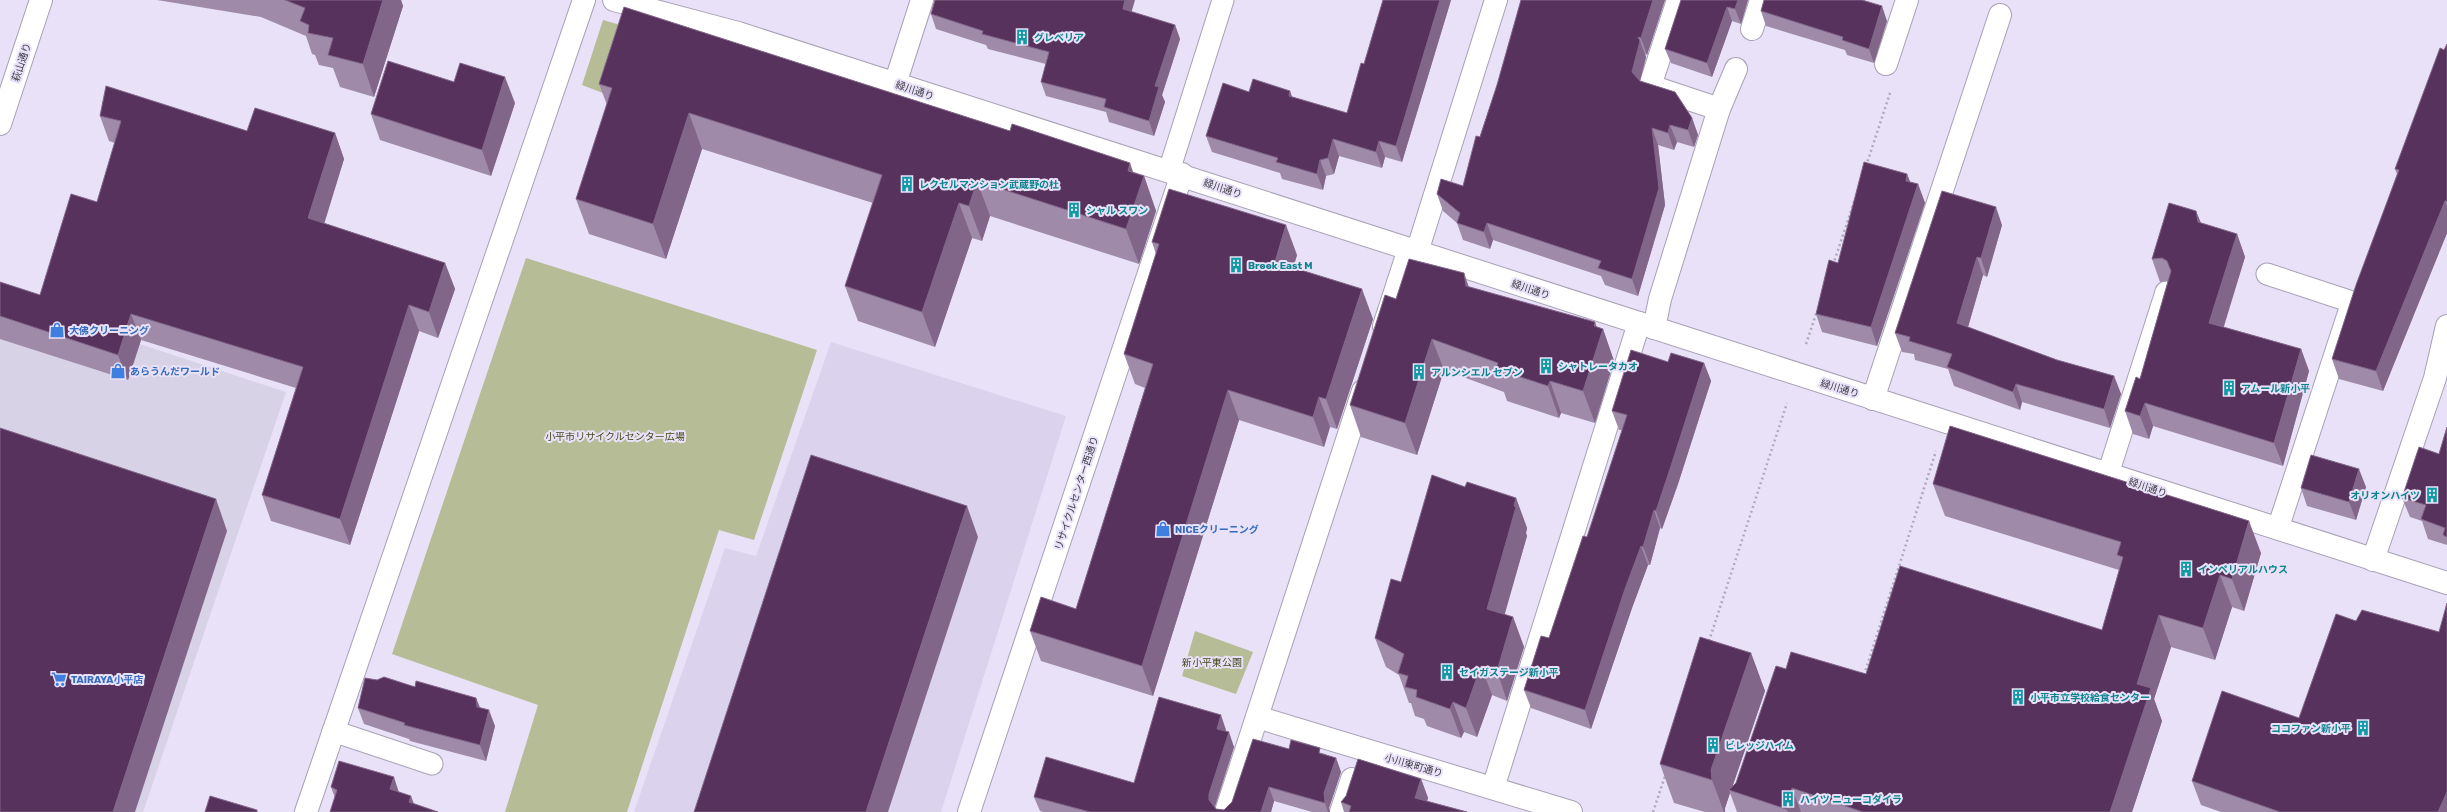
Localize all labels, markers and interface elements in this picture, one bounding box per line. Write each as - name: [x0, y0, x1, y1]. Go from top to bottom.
- building icon: グレベリア: [1013, 28, 1031, 46]
- place label: グレベリア: [1034, 32, 1084, 44]
- street label: 萩山通り: [10, 41, 34, 83]
- street label: 緑川通り: [894, 79, 936, 103]
- building icon: レクセルマンション武蔵野の杜: [898, 175, 916, 193]
- street label: 緑川通り: [1202, 177, 1244, 201]
- place label: レクセルマンション武蔵野の杜: [919, 179, 1059, 191]
- building icon: シャル スワン: [1065, 201, 1083, 219]
- place label: シャル スワン: [1086, 205, 1148, 217]
- building icon: Brook East M: [1227, 256, 1245, 274]
- place label: Brook East M: [1248, 260, 1313, 272]
- street label: 緑川通り: [1510, 278, 1552, 302]
- shop icon: 大佛クリーニング: [48, 321, 66, 339]
- place label: 大佛クリーニング: [69, 325, 149, 337]
- building icon: シャトレータカオ: [1537, 357, 1555, 375]
- place label: シャトレータカオ: [1558, 361, 1638, 373]
- shop icon: あらうんだワールド: [109, 362, 127, 380]
- building icon: アルンシエル セブン: [1410, 363, 1428, 381]
- place label: あらうんだワールド: [130, 366, 220, 378]
- place label: アルンシエル セブン: [1431, 367, 1523, 379]
- street label: 緑川通り: [1819, 377, 1861, 401]
- building icon: アムール新小平: [2220, 379, 2238, 397]
- place label: アムール新小平: [2241, 383, 2310, 395]
- park label: 小平市リサイクルセンター広場: [545, 431, 685, 443]
- street label: リサイクルセンター西通り: [1053, 435, 1101, 552]
- street label: 緑川通り: [2127, 476, 2169, 500]
- building icon: オリオンハイツ: [2423, 486, 2441, 504]
- place label: オリオンハイツ: [2350, 490, 2420, 502]
- shop icon: NICEクリーニング: [1154, 520, 1172, 538]
- place label: NICEクリーニング: [1175, 524, 1259, 536]
- building icon: インペリアルハウス: [2177, 560, 2195, 578]
- place label: インペリアルハウス: [2198, 564, 2288, 576]
- park label: 新小平東公園: [1182, 657, 1242, 669]
- building icon: セイガステージ新小平: [1438, 663, 1456, 681]
- place label: セイガステージ新小平: [1459, 667, 1559, 679]
- supermarket icon: TAIRAYA小平店: [50, 670, 68, 688]
- place label: TAIRAYA小平店: [71, 674, 143, 686]
- building icon: 小平市立学校給食センター: [2009, 688, 2027, 706]
- place label: 小平市立学校給食センター: [2030, 692, 2150, 704]
- building icon: ココファン新小平: [2354, 719, 2372, 737]
- place label: ココファン新小平: [2271, 723, 2351, 735]
- building icon: ビレッジハイム: [1704, 736, 1722, 754]
- place label: ビレッジハイム: [1725, 740, 1794, 752]
- street label: 小川東町通り: [1383, 752, 1444, 780]
- building icon: ハイツ ニューコダイラ: [1779, 790, 1797, 808]
- place label: ハイツ ニューコダイラ: [1800, 794, 1902, 806]

